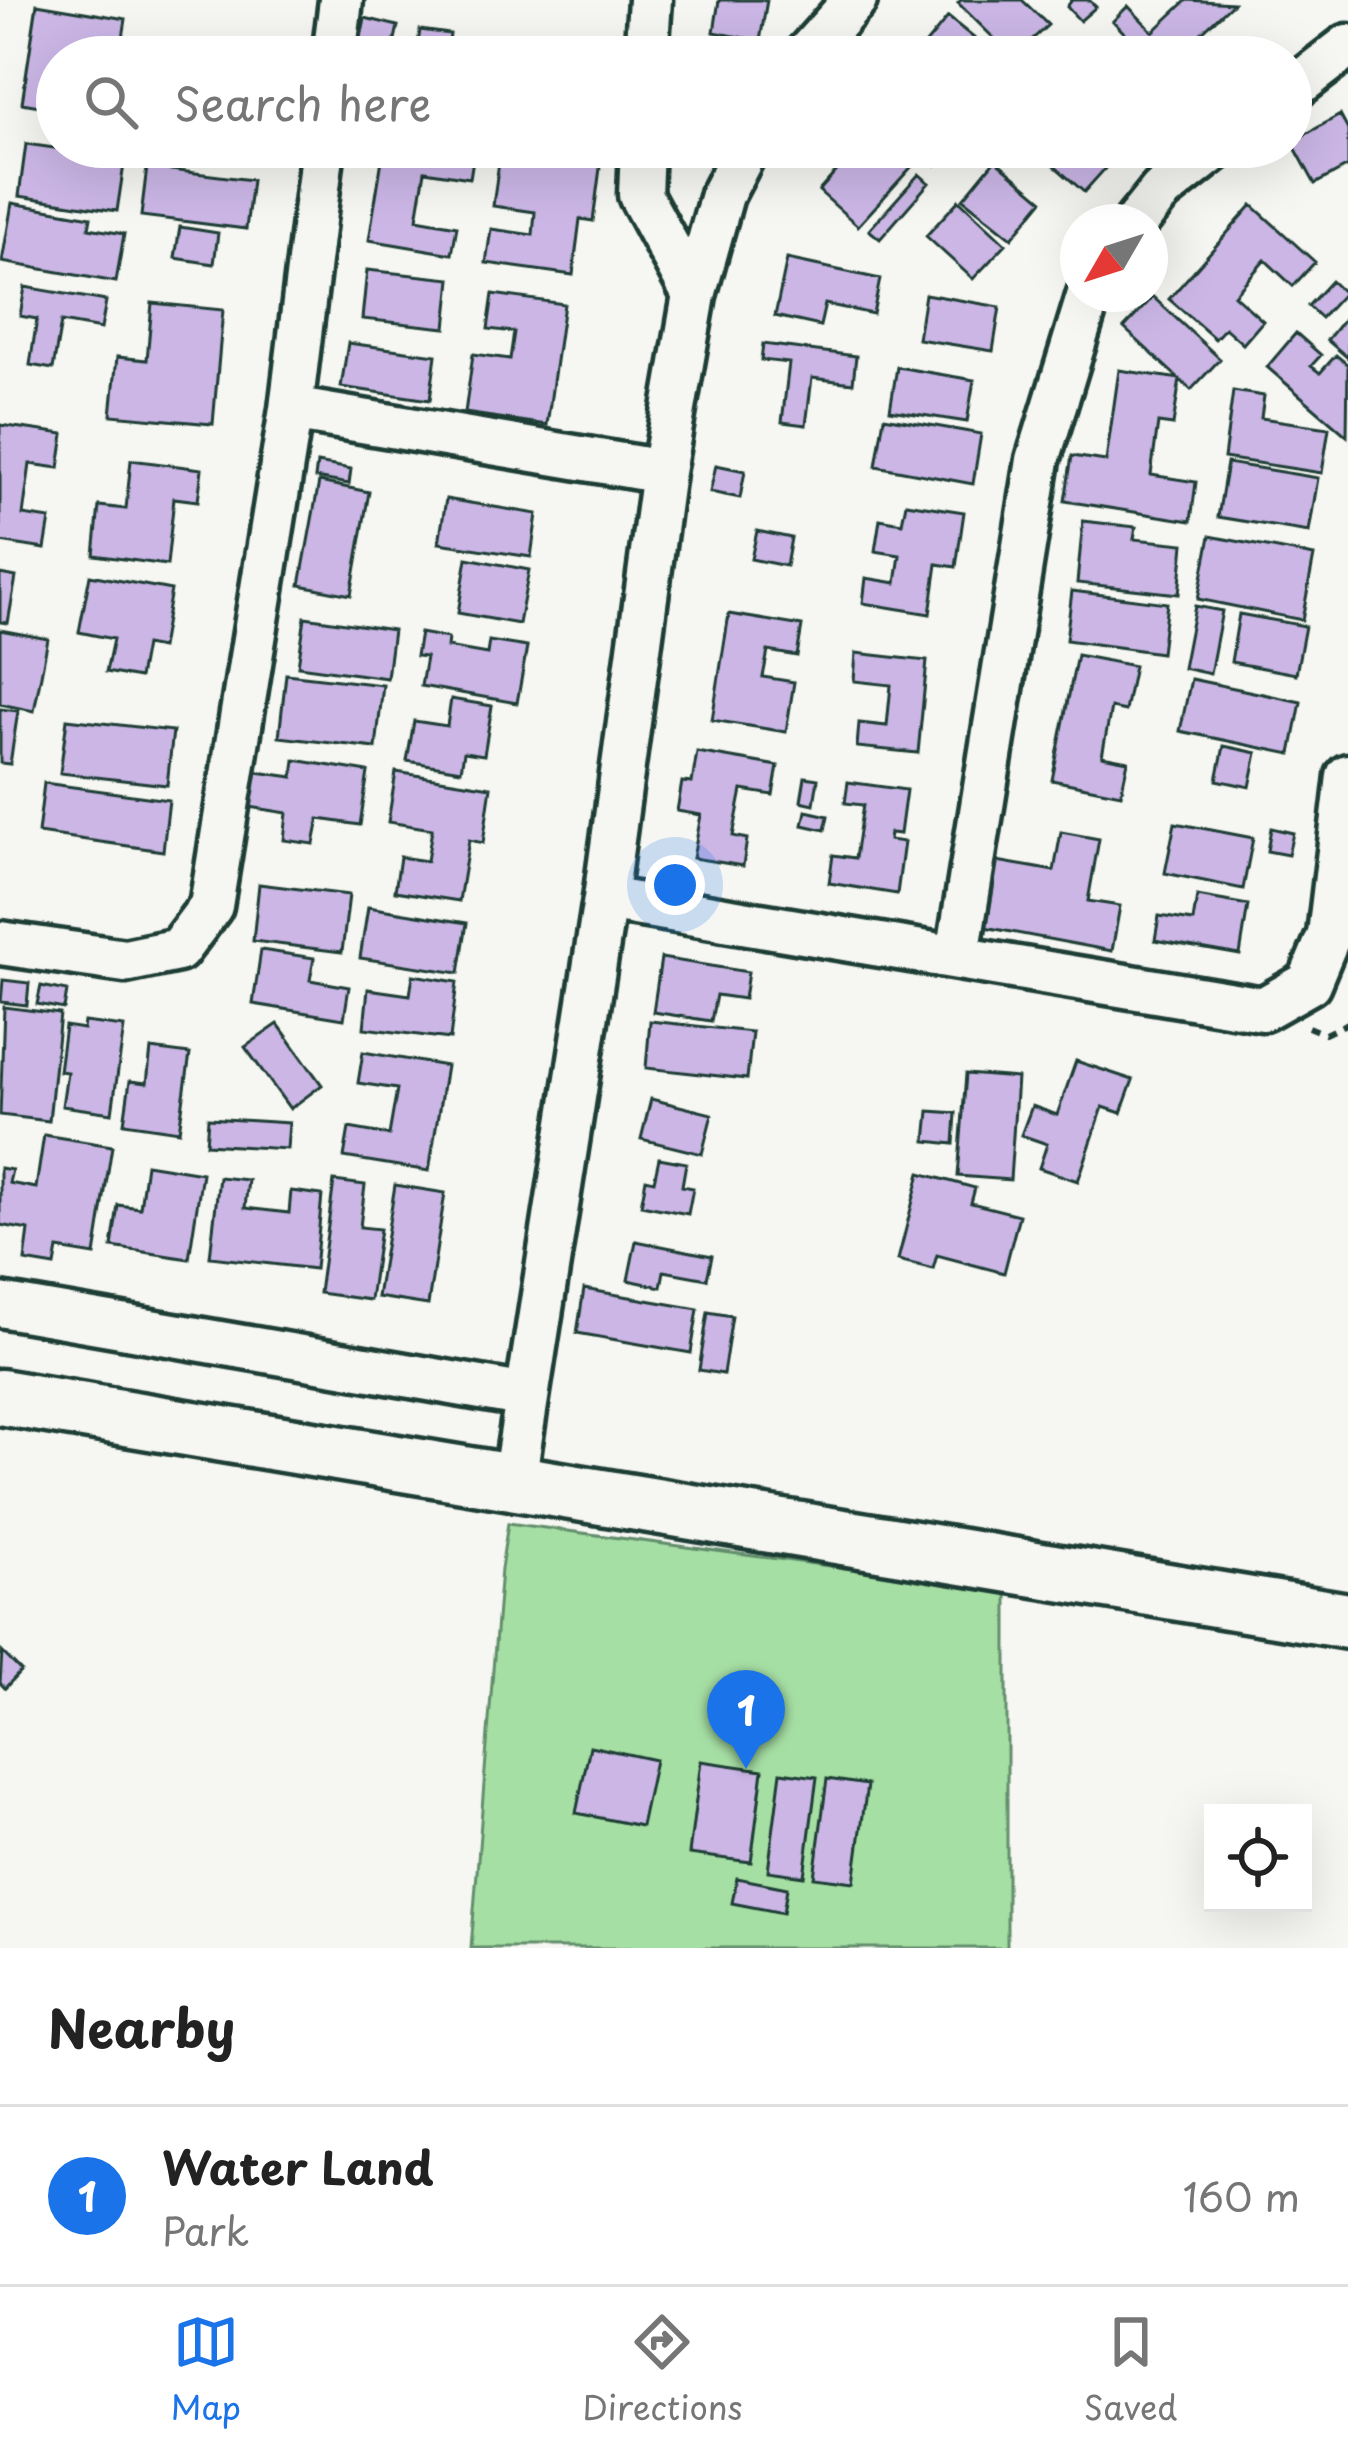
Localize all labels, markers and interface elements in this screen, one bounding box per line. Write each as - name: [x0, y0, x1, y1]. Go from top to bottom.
- search box: [36, 36, 1312, 168]
- text: Search here: [174, 68, 431, 136]
- icon: search: [78, 69, 144, 135]
- north arrow: [1060, 204, 1168, 312]
- your location: [645, 855, 705, 915]
- pin: 1: [707, 1670, 785, 1769]
- map controls: [1204, 1804, 1312, 1912]
- button: locate: [1204, 1804, 1312, 1912]
- text: Nearby: [48, 1988, 235, 2065]
- text: Water Land: [162, 2132, 433, 2200]
- text: 1: [78, 2166, 96, 2225]
- text: 160 m: [1183, 2166, 1300, 2225]
- text: Park: [162, 2200, 249, 2259]
- tab: Map: [171, 2309, 241, 2431]
- tab: Directions: [582, 2309, 743, 2431]
- tab: Saved: [1084, 2309, 1177, 2431]

